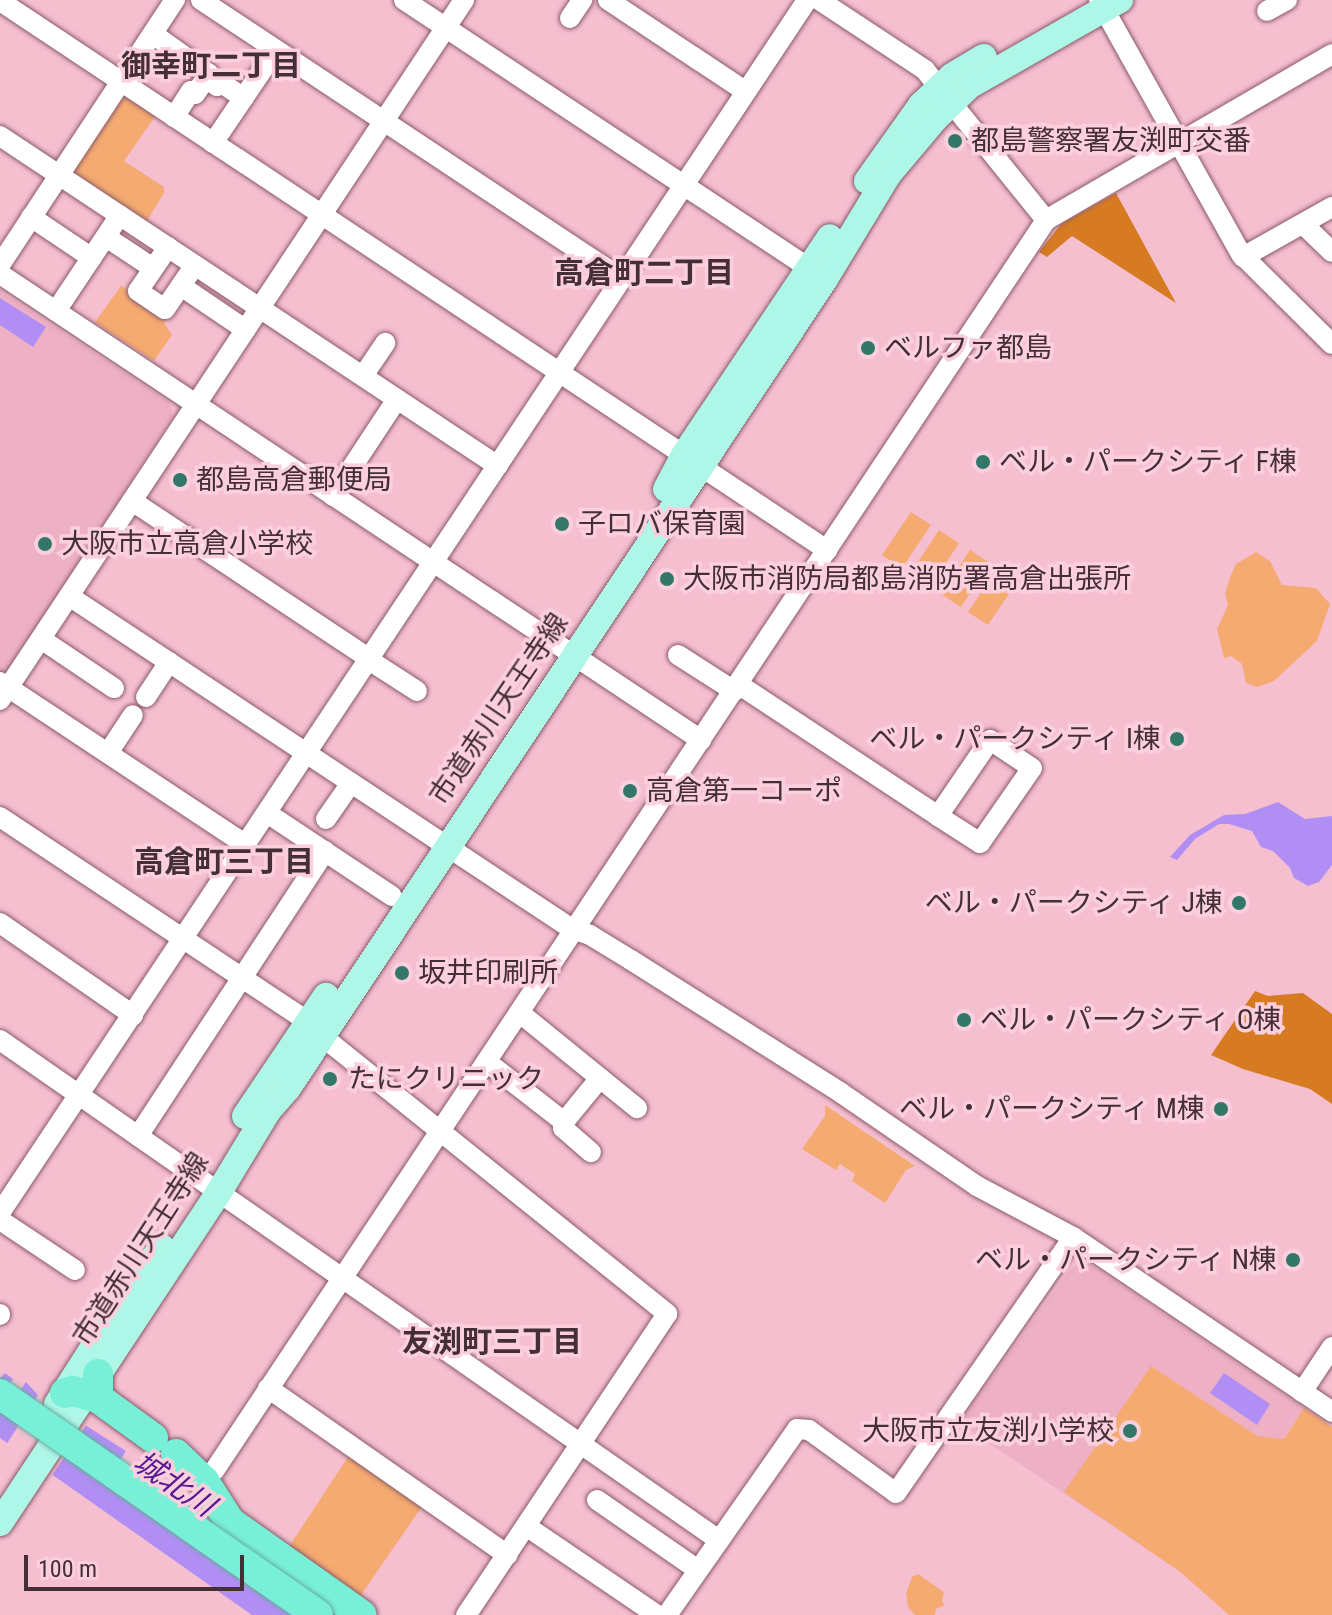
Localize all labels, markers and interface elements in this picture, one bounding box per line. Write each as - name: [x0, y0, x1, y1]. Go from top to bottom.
- district label: 御幸町二丁目: [121, 48, 301, 84]
- place label: 都島警察署友渕町交番: [971, 124, 1251, 158]
- marker: 都島警察署友渕町交番: [946, 132, 964, 150]
- district label: 高倉町二丁目: [554, 255, 734, 291]
- place label: ベルファ都島: [884, 331, 1052, 365]
- marker: ベルファ都島: [859, 339, 877, 357]
- place label: ベル・パークシティ F棟: [999, 445, 1299, 479]
- marker: ベル・パークシティ F棟: [974, 453, 992, 471]
- place label: 都島高倉郵便局: [196, 463, 392, 497]
- marker: 都島高倉郵便局: [171, 471, 189, 489]
- place label: 子ロバ保育園: [578, 507, 746, 541]
- marker: 子ロバ保育園: [553, 515, 571, 533]
- place label: 大阪市立高倉小学校: [61, 527, 313, 561]
- marker: 大阪市立高倉小学校: [36, 535, 54, 553]
- place label: 大阪市消防局都島消防署高倉出張所: [683, 562, 1131, 596]
- marker: 大阪市消防局都島消防署高倉出張所: [658, 570, 676, 588]
- street label: 市道赤川天王寺線: [422, 607, 576, 811]
- place label: ベル・パークシティ I棟: [868, 722, 1161, 756]
- marker: ベル・パークシティ I棟: [1168, 730, 1186, 748]
- place label: 高倉第一コーポ: [646, 774, 842, 808]
- marker: 高倉第一コーポ: [621, 782, 639, 800]
- district label: 高倉町三丁目: [134, 844, 314, 880]
- place label: ベル・パークシティ J棟: [923, 886, 1223, 920]
- marker: ベル・パークシティ J棟: [1230, 894, 1248, 912]
- place label: 坂井印刷所: [418, 956, 558, 990]
- marker: 坂井印刷所: [393, 964, 411, 982]
- place label: ベル・パークシティ O棟: [980, 1003, 1283, 1037]
- marker: ベル・パークシティ O棟: [955, 1011, 973, 1029]
- place label: たにクリニック: [348, 1062, 544, 1096]
- marker: たにクリニック: [319, 1068, 341, 1090]
- place label: ベル・パークシティ M棟: [897, 1092, 1205, 1126]
- marker: ベル・パークシティ M棟: [1212, 1100, 1230, 1118]
- street label: 市道赤川天王寺線: [66, 1146, 216, 1352]
- place label: ベル・パークシティ N棟: [973, 1243, 1277, 1277]
- marker: ベル・パークシティ N棟: [1284, 1251, 1302, 1269]
- district label: 友渕町三丁目: [402, 1324, 582, 1360]
- place label: 大阪市立友渕小学校: [862, 1414, 1114, 1448]
- marker: 大阪市立友渕小学校: [1121, 1422, 1139, 1440]
- water label: 城北川: [127, 1444, 221, 1524]
- scale bar: [28, 1539, 248, 1589]
- text: 100 m: [38, 1555, 97, 1583]

